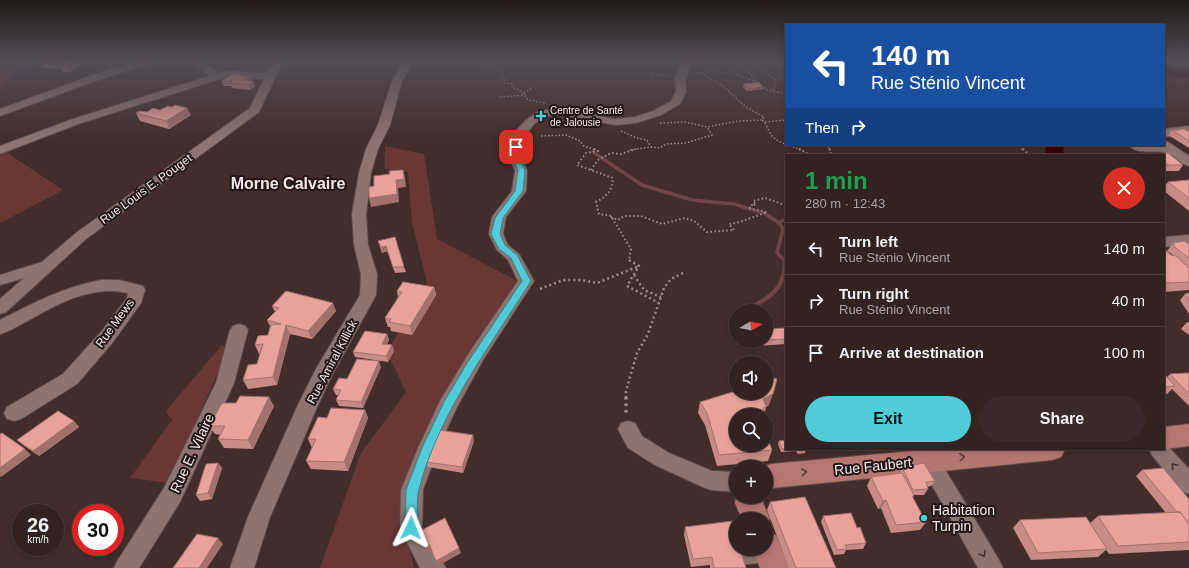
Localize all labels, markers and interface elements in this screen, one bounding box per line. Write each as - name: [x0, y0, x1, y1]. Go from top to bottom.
- icon: left: [805, 40, 857, 92]
- text: 140 m: [871, 40, 950, 71]
- text: Rue Sténio Vincent: [871, 73, 1025, 93]
- place label: Centre de Santé de Jalousie: [550, 105, 623, 128]
- marker: Centre de Santé de Jalousie: [535, 110, 547, 122]
- icon: right: [847, 116, 869, 138]
- text: Then: [805, 119, 839, 136]
- pin: [499, 130, 533, 164]
- icon: arrive: [505, 136, 527, 158]
- street label: Rue Louis E. Pouget: [97, 151, 195, 227]
- text: 1 min: [805, 167, 868, 194]
- button: close: [1103, 167, 1145, 209]
- district label: Morne Calvaire: [231, 175, 345, 192]
- text: 280 m · 12:43: [805, 196, 885, 211]
- text: Turn left: [839, 233, 898, 250]
- icon: left: [805, 238, 827, 260]
- text: 140 m: [1103, 240, 1145, 257]
- text: Rue Sténio Vincent: [839, 250, 950, 265]
- text: Turn right: [839, 285, 909, 302]
- icon: right: [805, 290, 827, 312]
- text: 40 m: [1112, 292, 1145, 309]
- street label: Rue Mews: [93, 296, 137, 350]
- text: Rue Sténio Vincent: [839, 302, 950, 317]
- north arrow: [729, 304, 773, 348]
- map controls: [729, 304, 773, 556]
- street label: Rue Amiral Killick: [304, 317, 360, 406]
- icon: arrive: [805, 342, 827, 364]
- text: Arrive at destination: [839, 344, 984, 361]
- text: 100 m: [1103, 344, 1145, 361]
- button: sound: [729, 356, 773, 400]
- button: Exit: [805, 396, 971, 442]
- button: Share: [979, 396, 1145, 442]
- button: search: [729, 408, 773, 452]
- street label: Rue E. Vilaire: [167, 411, 217, 495]
- one-way arrow: [959, 453, 965, 462]
- street label: Rue Faubert: [833, 454, 913, 478]
- button: +: [729, 460, 773, 504]
- one-way arrow: [1171, 464, 1178, 471]
- one-way arrow: [801, 468, 807, 477]
- place label: Habitation Turpin: [932, 502, 995, 534]
- speed limit sign: 30: [72, 504, 124, 556]
- position arrow: [390, 507, 432, 549]
- button: −: [729, 512, 773, 556]
- marker: Habitation Turpin: [919, 513, 929, 523]
- text: 26: [27, 514, 49, 536]
- text: km/h: [27, 534, 49, 545]
- one-way arrow: [979, 550, 986, 557]

